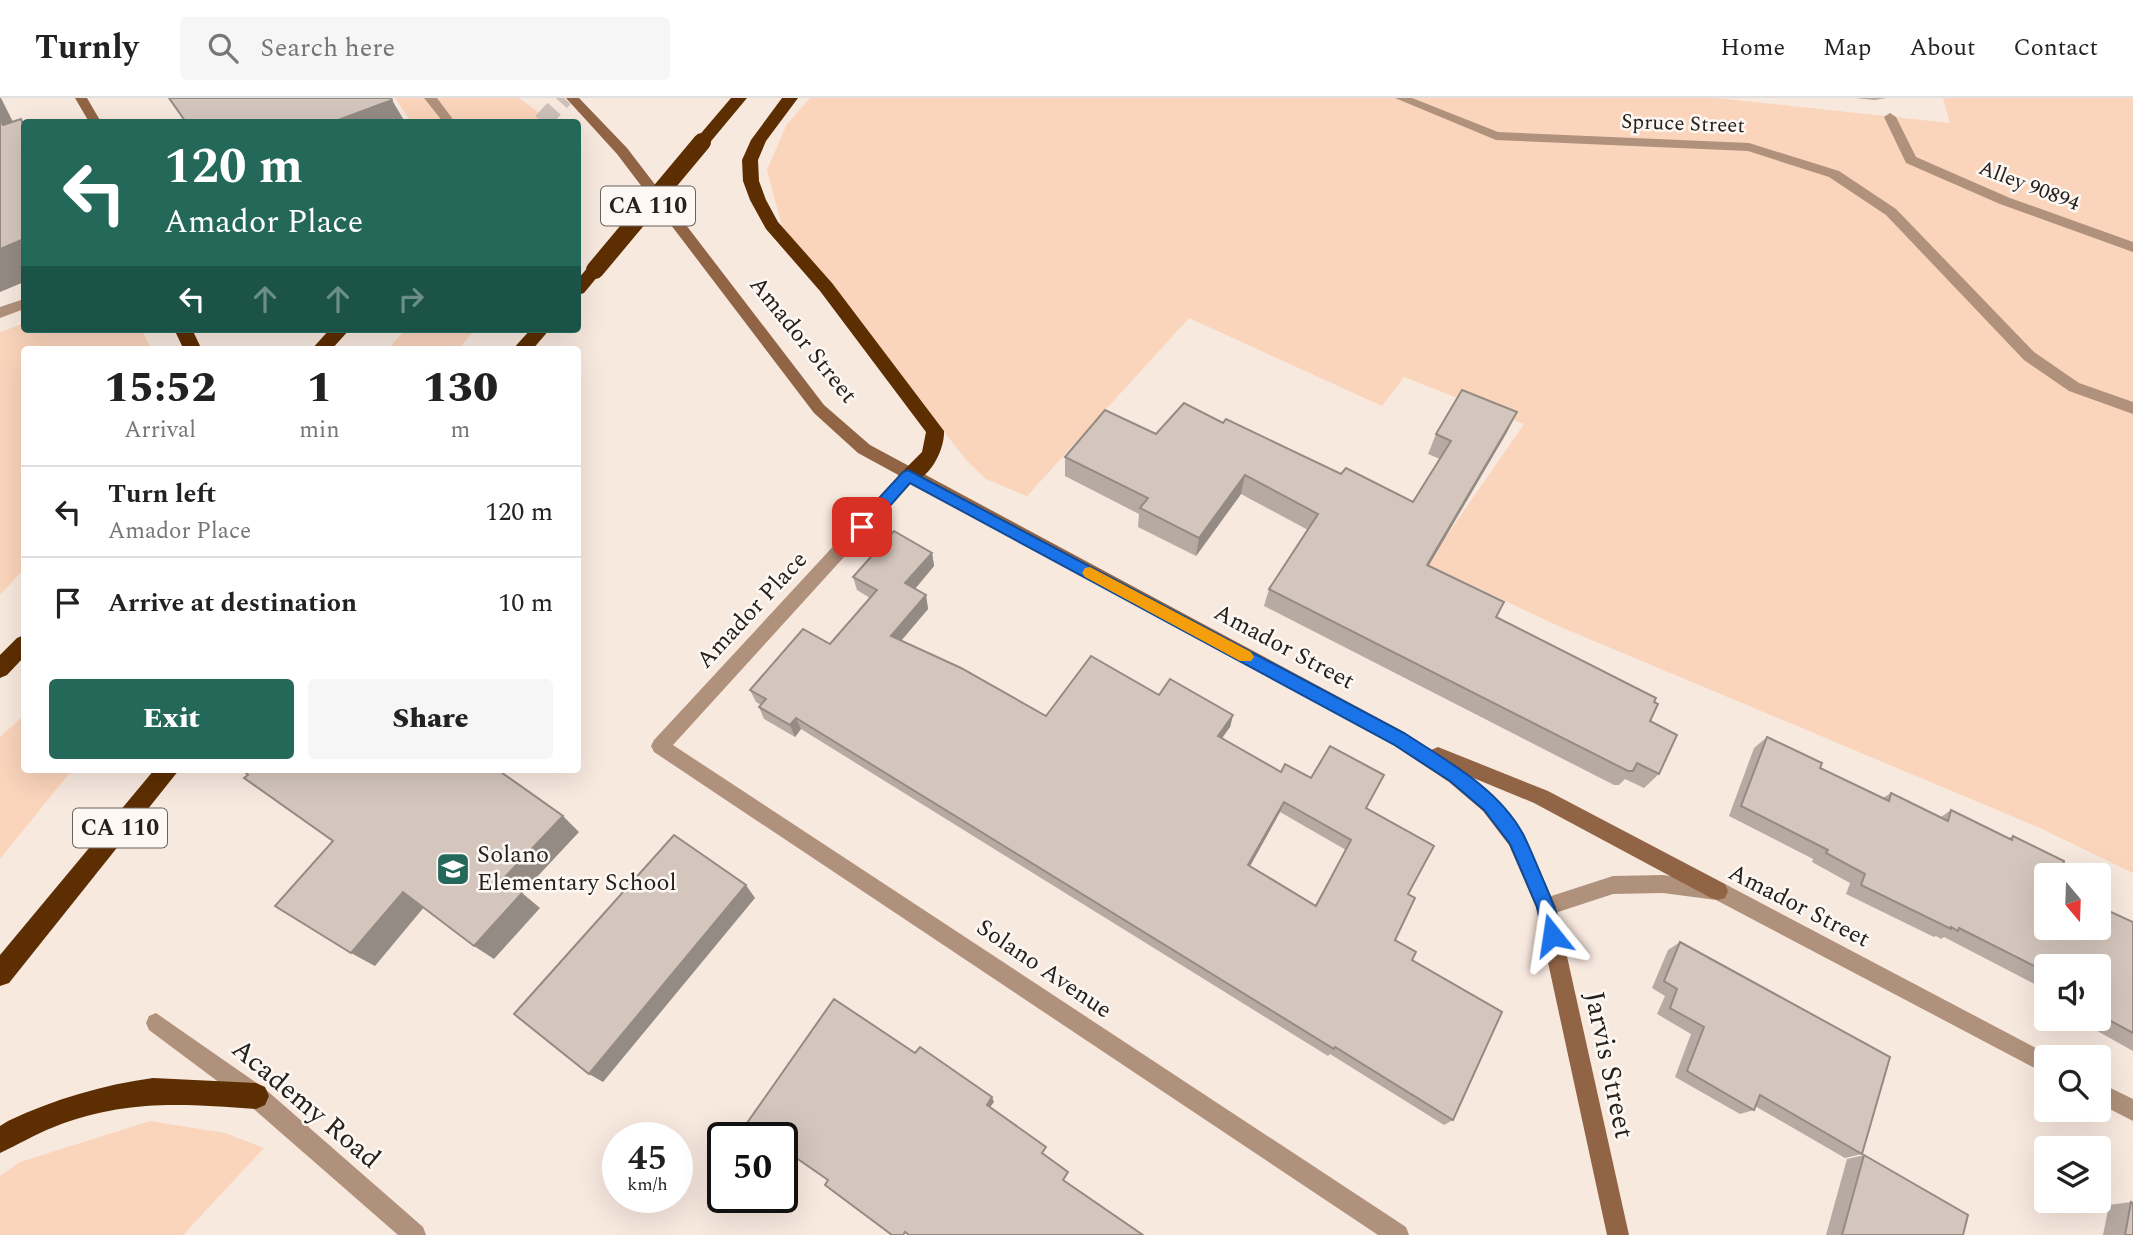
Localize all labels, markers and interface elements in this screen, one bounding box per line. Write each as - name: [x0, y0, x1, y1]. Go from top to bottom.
- search box: [180, 17, 670, 80]
- text: Turnly: [35, 23, 138, 73]
- text: Search here: [260, 28, 395, 68]
- icon: search: [204, 29, 242, 67]
- text: Home: [1720, 30, 1785, 66]
- text: Map: [1823, 30, 1871, 66]
- text: About: [1909, 30, 1975, 66]
- text: Contact: [2013, 30, 2098, 66]
- street label: Spruce Street: [1621, 106, 1745, 142]
- text: 120 m: [164, 130, 303, 205]
- icon: left: [49, 147, 140, 238]
- street label: Alley 90894: [1974, 152, 2085, 220]
- road number: CA 110: [601, 186, 695, 226]
- text: Amador Place: [164, 198, 363, 247]
- street label: Amador Street: [740, 268, 866, 412]
- icon: left: [173, 280, 211, 318]
- icon: ahead: [246, 280, 284, 318]
- icon: ahead: [319, 280, 357, 318]
- icon: right: [392, 280, 430, 318]
- text: 15:52: [104, 357, 216, 420]
- text: 1: [307, 357, 332, 420]
- text: 130: [422, 357, 498, 420]
- text: Arrival: [124, 413, 196, 448]
- text: min: [299, 413, 340, 448]
- text: m: [450, 413, 470, 448]
- text: Turn left: [108, 474, 216, 514]
- text: 120 m: [485, 492, 553, 532]
- icon: left: [49, 493, 87, 531]
- pin: [832, 497, 892, 557]
- icon: arrive: [843, 508, 881, 546]
- text: Amador Place: [108, 514, 251, 549]
- street label: Amador Place: [688, 543, 816, 677]
- text: Arrive at destination: [108, 583, 357, 623]
- text: 10 m: [498, 583, 553, 623]
- icon: arrive: [49, 584, 87, 622]
- street label: Amador Street: [1207, 595, 1361, 699]
- button: Exit: [49, 679, 294, 759]
- button: Share: [308, 679, 553, 759]
- road number: CA 110: [73, 808, 167, 848]
- place label: Solano Elementary School: [477, 837, 677, 901]
- school or university icon: Solano Elementary School: [434, 850, 472, 888]
- street label: Amador Street: [1722, 855, 1876, 957]
- north arrow: [2034, 863, 2110, 940]
- map controls: [2034, 863, 2111, 1213]
- position arrow: [1515, 898, 1589, 972]
- street label: Solano Avenue: [969, 910, 1119, 1028]
- button: sound: [2034, 954, 2111, 1031]
- street label: Jarvis Street: [1572, 987, 1646, 1143]
- street label: Academy Road: [222, 1028, 390, 1180]
- button: search: [2034, 1045, 2111, 1122]
- speed limit sign: 50: [707, 1122, 798, 1213]
- text: 45: [628, 1132, 667, 1185]
- button: layers: [2034, 1136, 2111, 1213]
- text: km/h: [627, 1171, 668, 1198]

